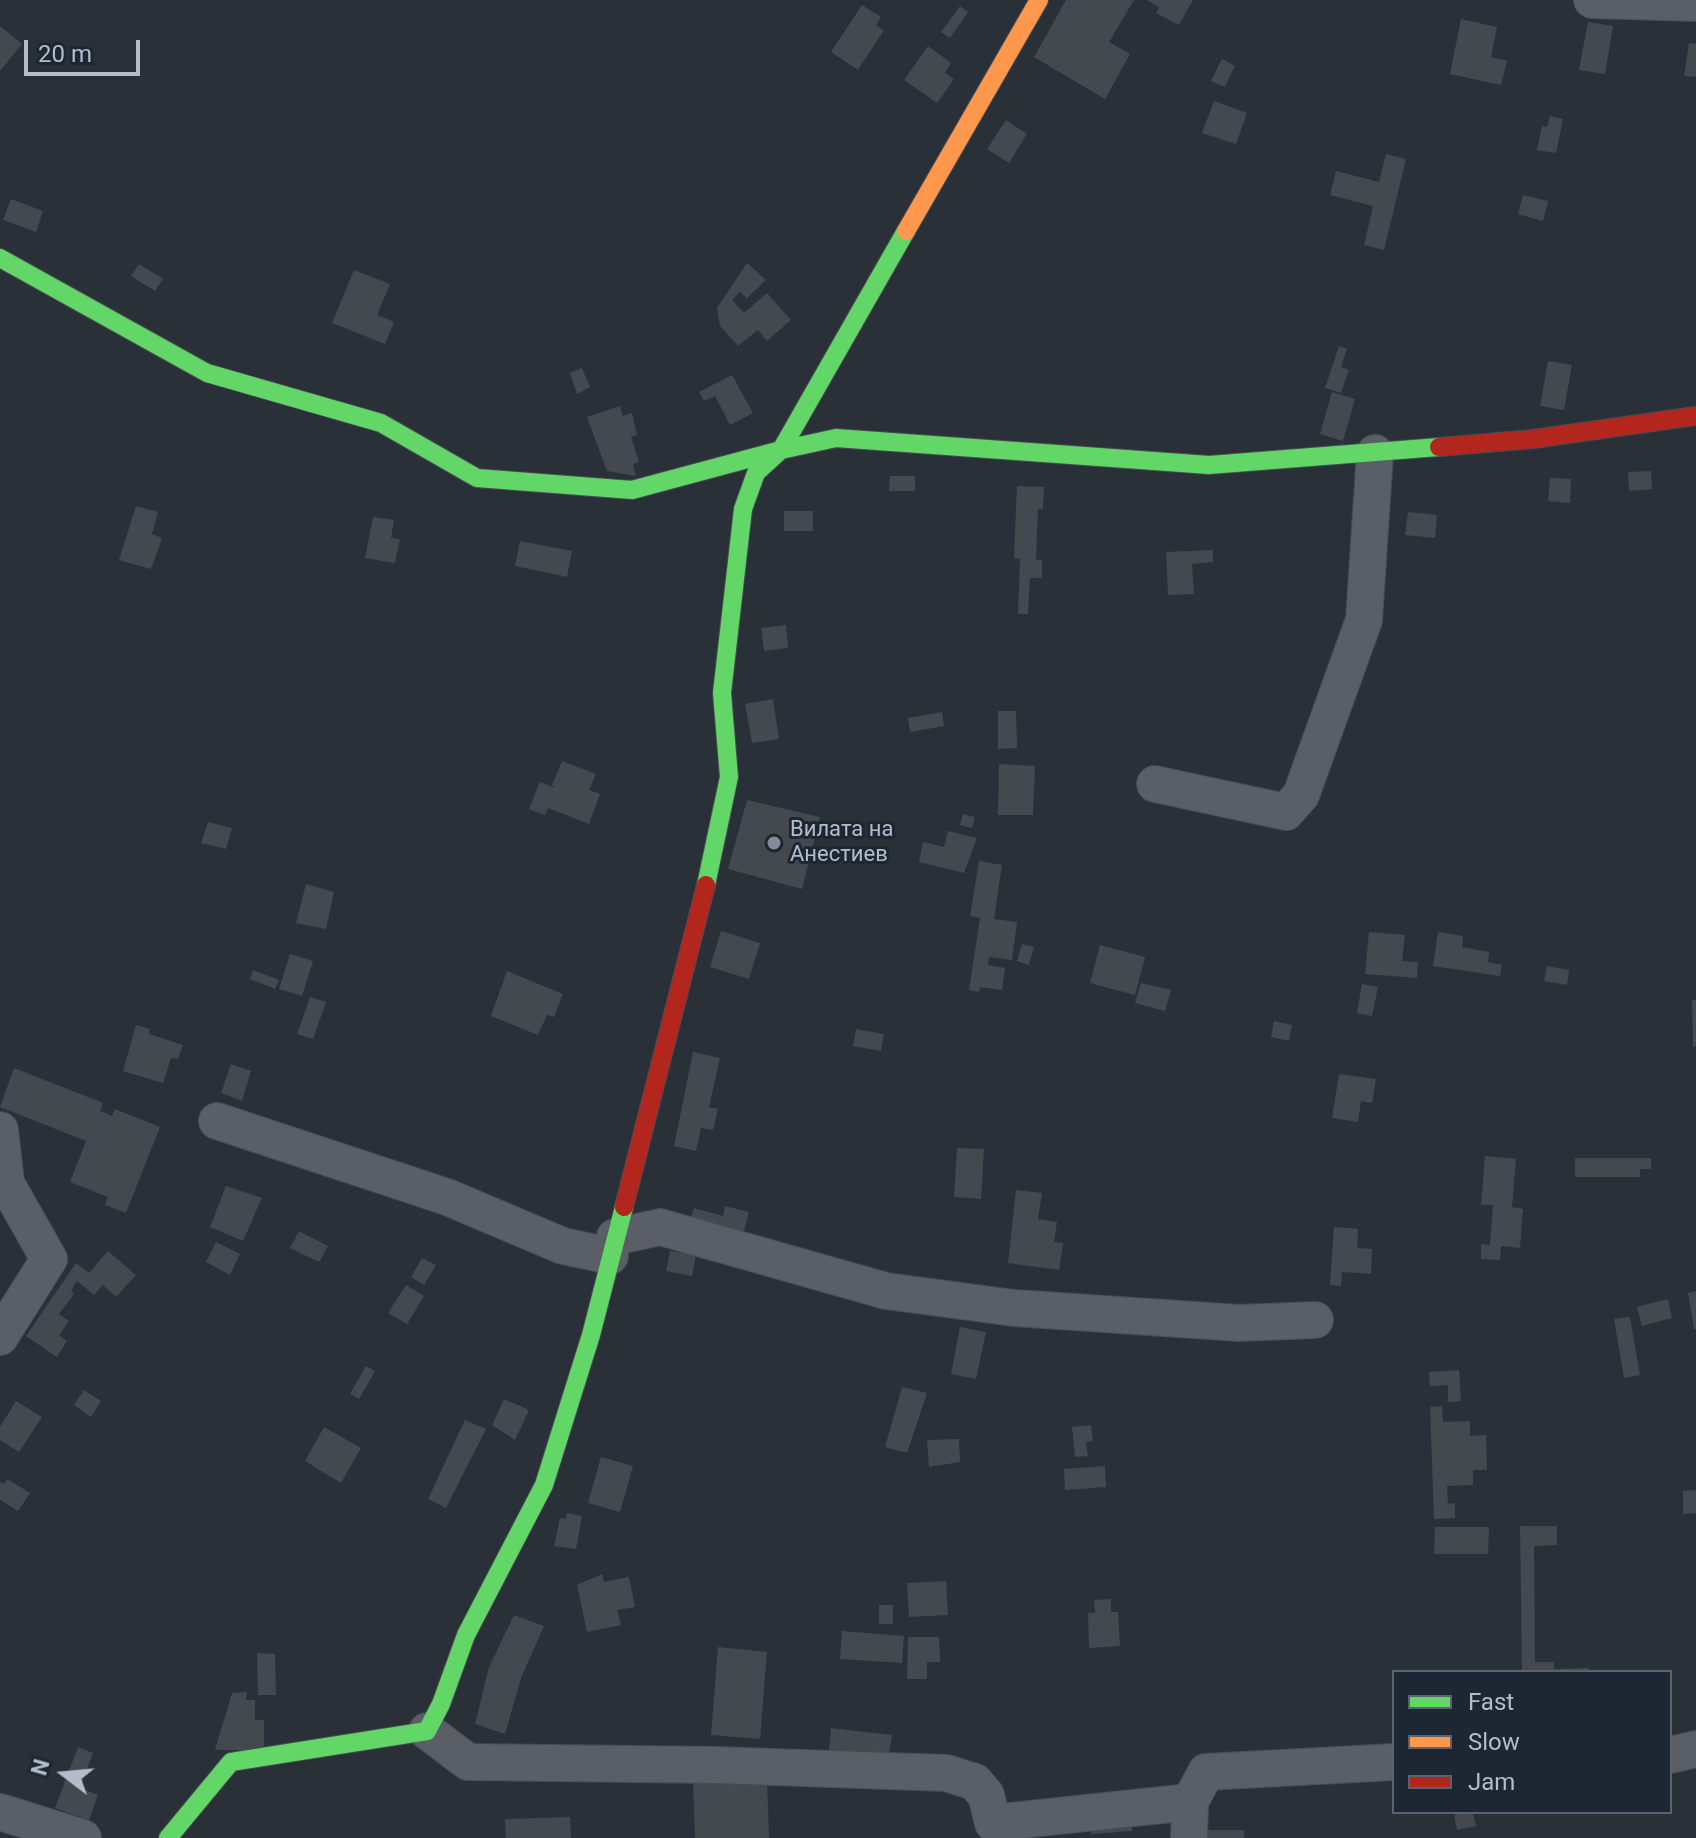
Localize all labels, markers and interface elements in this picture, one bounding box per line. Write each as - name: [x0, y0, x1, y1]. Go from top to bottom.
- scale bar: [28, 24, 144, 74]
- text: 20 m: [38, 40, 92, 68]
- place label: Вилата на Анестиев: [790, 817, 893, 868]
- marker: Вилата на Анестиев: [765, 834, 783, 852]
- legend: [1392, 1670, 1672, 1814]
- text: Fast: [1468, 1688, 1514, 1716]
- text: Slow: [1468, 1728, 1520, 1756]
- north arrow: [24, 1734, 104, 1814]
- text: N: [26, 1756, 55, 1778]
- text: Jam: [1468, 1768, 1515, 1796]

